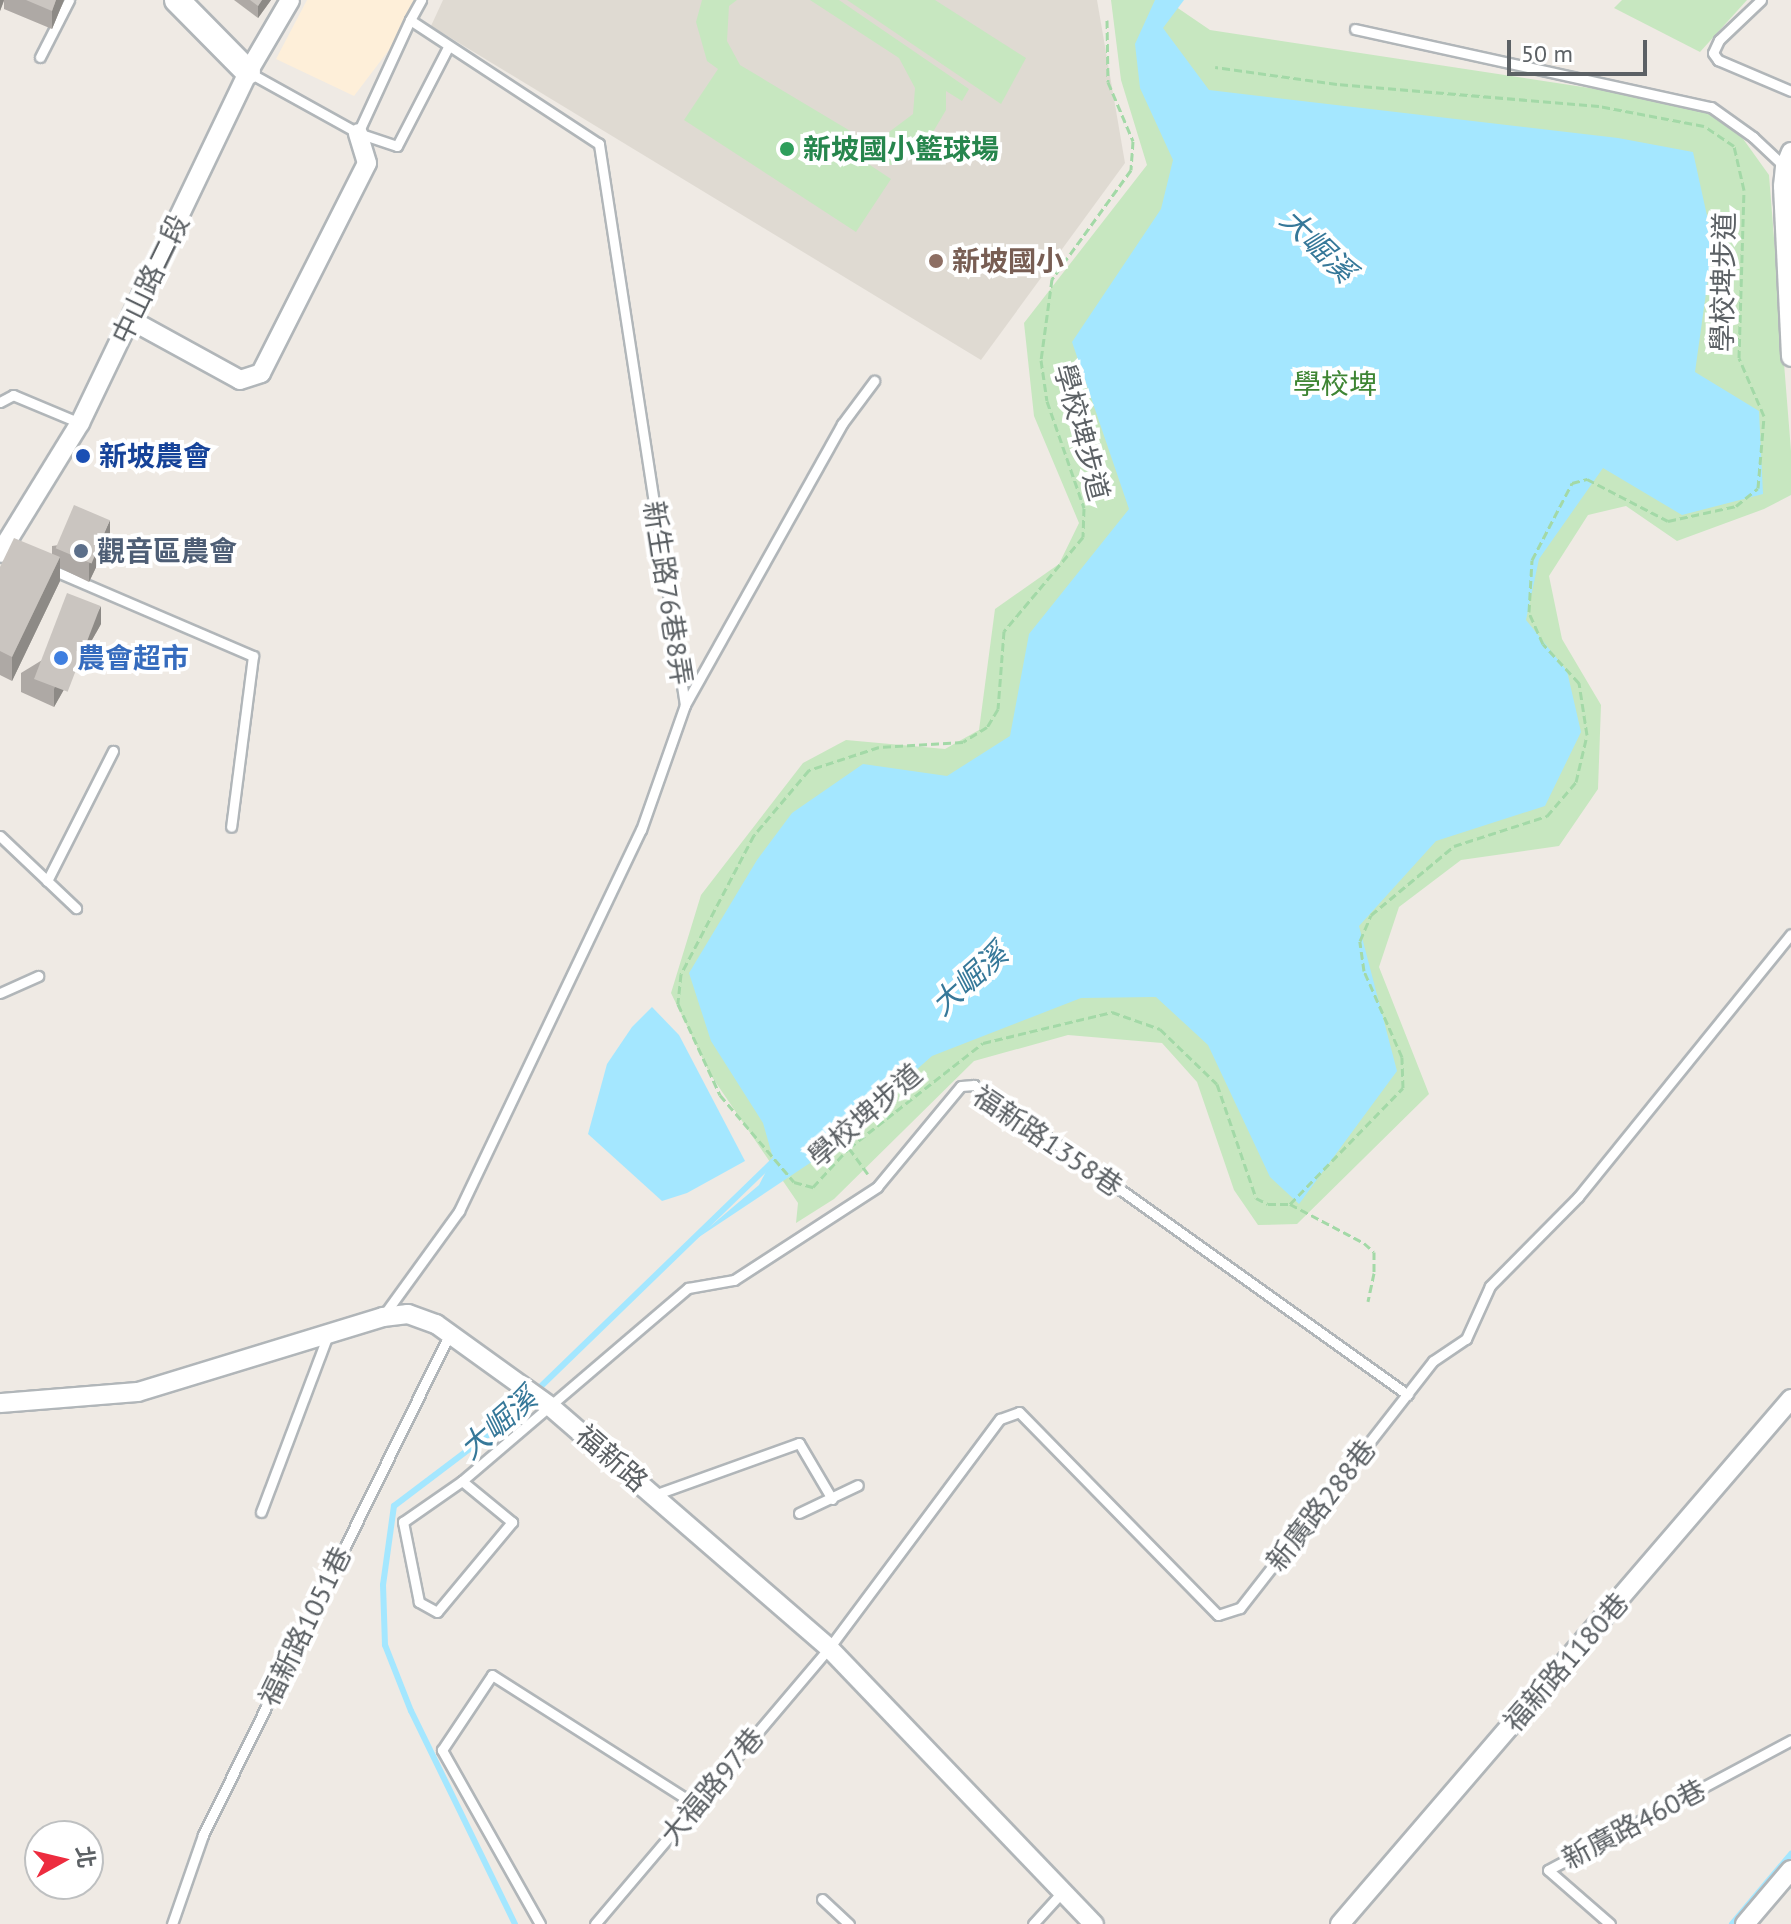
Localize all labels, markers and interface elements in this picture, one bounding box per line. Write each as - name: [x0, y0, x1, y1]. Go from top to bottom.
- scale bar: [1511, 24, 1651, 74]
- text: 50 m: [1521, 38, 1573, 69]
- place label: 新坡國小籃球場: [803, 132, 999, 166]
- marker: 新坡國小籃球場: [778, 140, 796, 158]
- water label: 大崛溪: [1273, 201, 1363, 289]
- street label: 中山路二段: [104, 209, 196, 349]
- street label: 學校埤步道: [1705, 212, 1741, 352]
- place label: 新坡國小: [952, 244, 1064, 278]
- marker: 新坡國小: [927, 252, 945, 270]
- street label: 學校埤步道: [1048, 360, 1116, 504]
- park label: 學校埤: [1293, 367, 1377, 401]
- place label: 新坡農會: [99, 439, 211, 473]
- marker: 新坡農會: [74, 447, 92, 465]
- street label: 新生路76巷8弄: [637, 499, 699, 687]
- place label: 觀音區農會: [97, 534, 237, 568]
- marker: 觀音區農會: [72, 542, 90, 560]
- place label: 農會超市: [77, 641, 189, 675]
- marker: 農會超市: [52, 649, 70, 667]
- water label: 大崛溪: [924, 936, 1014, 1022]
- street label: 學校埤步道: [801, 1056, 929, 1174]
- street label: 福新路1358巷: [967, 1079, 1129, 1203]
- water label: 大崛溪: [452, 1380, 544, 1466]
- street label: 福新路: [569, 1418, 655, 1498]
- street label: 新廣路288巷: [1259, 1432, 1383, 1578]
- street label: 福新路1051巷: [252, 1541, 358, 1711]
- street label: 福新路1180巷: [1497, 1586, 1635, 1738]
- street label: 大福路97巷: [653, 1721, 771, 1851]
- street label: 新廣路460巷: [1556, 1772, 1712, 1876]
- north arrow: [24, 1820, 104, 1900]
- text: 北: [70, 1844, 101, 1870]

